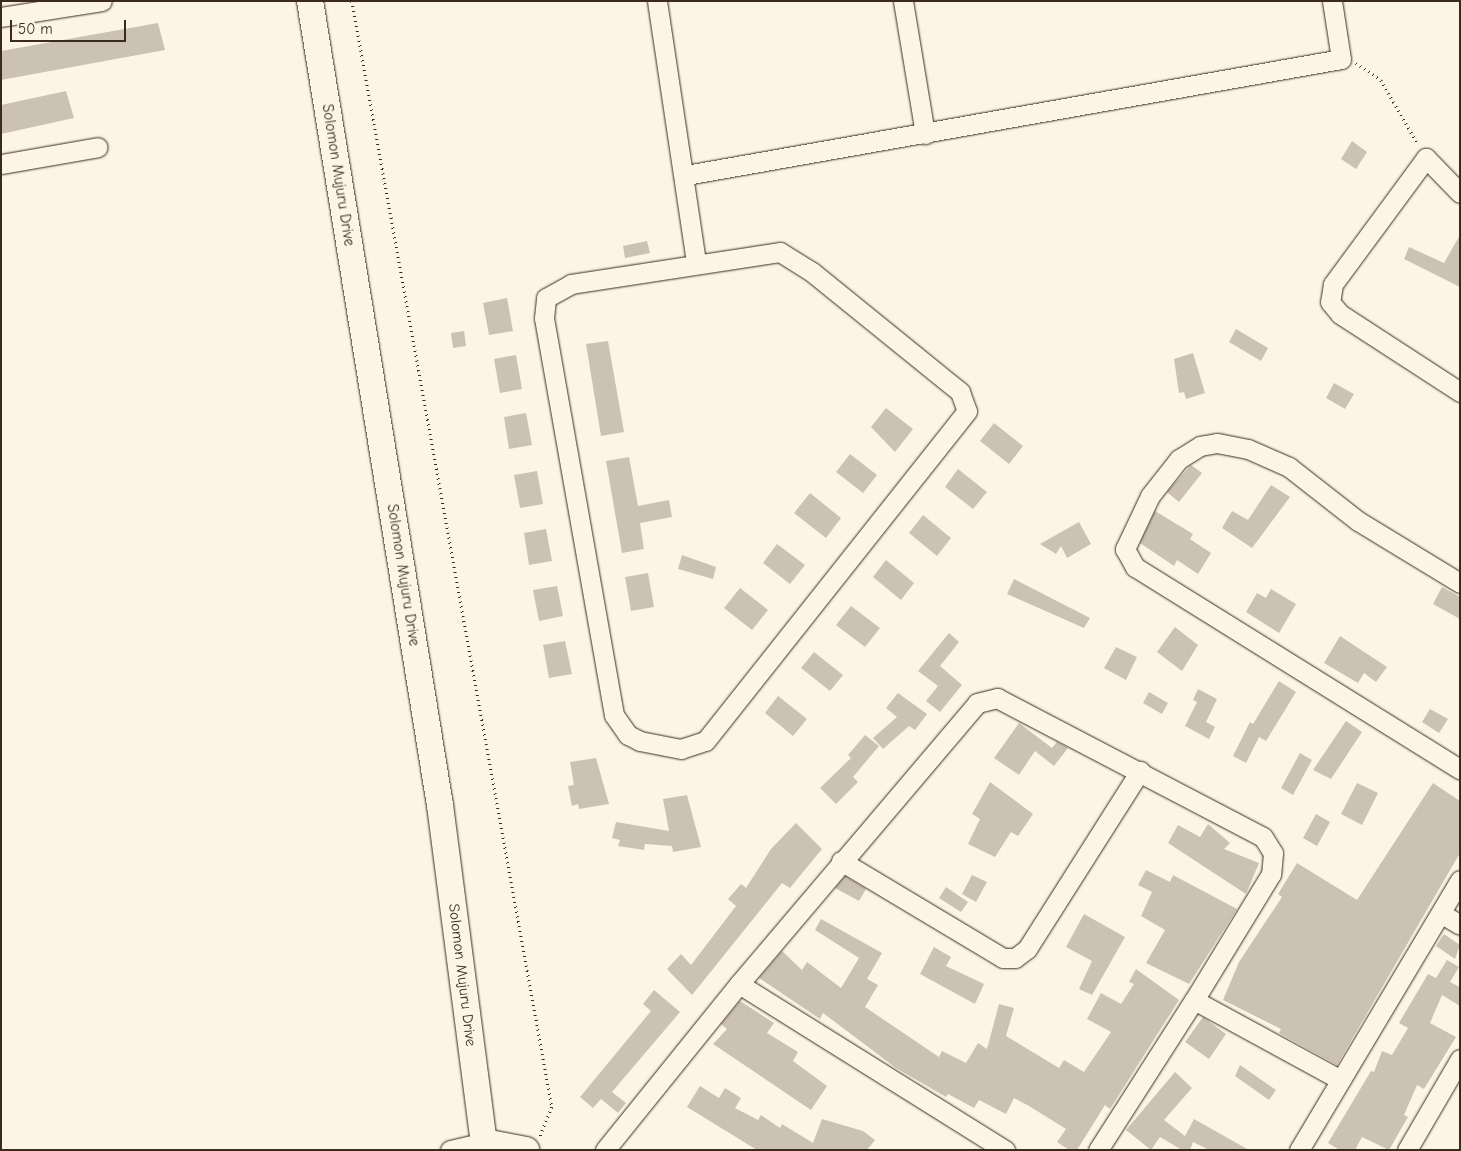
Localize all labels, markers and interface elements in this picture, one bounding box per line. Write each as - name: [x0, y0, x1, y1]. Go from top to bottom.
- scale bar: [12, 10, 129, 42]
- text: 50 m: [18, 20, 53, 38]
- street label: Solomon Mujuru Drive: [318, 103, 358, 247]
- street label: Solomon Mujuru Drive: [383, 503, 423, 647]
- street label: Solomon Mujuru Drive: [444, 903, 480, 1047]

